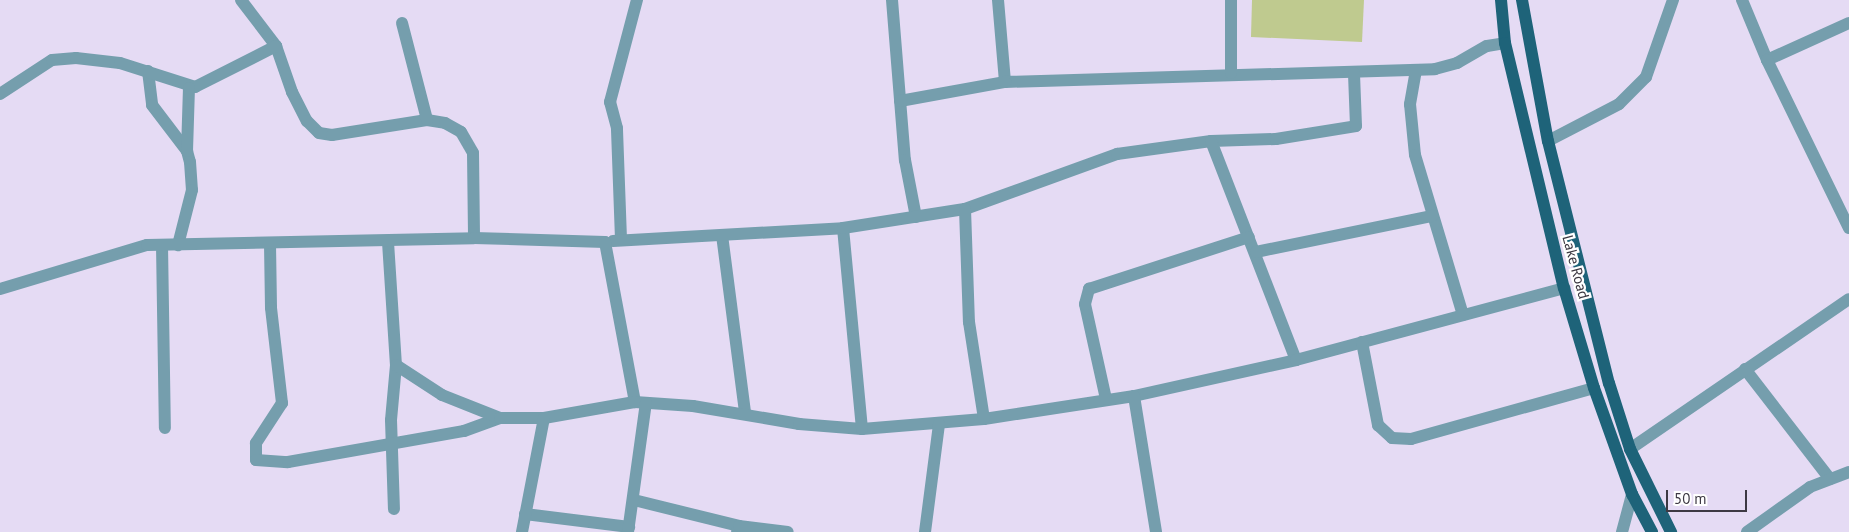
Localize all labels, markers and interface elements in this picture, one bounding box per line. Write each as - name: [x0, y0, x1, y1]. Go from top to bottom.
- street label: Lake Road: [1559, 233, 1593, 301]
- scale bar: [1669, 480, 1750, 512]
- text: 50 m: [1674, 489, 1707, 508]

